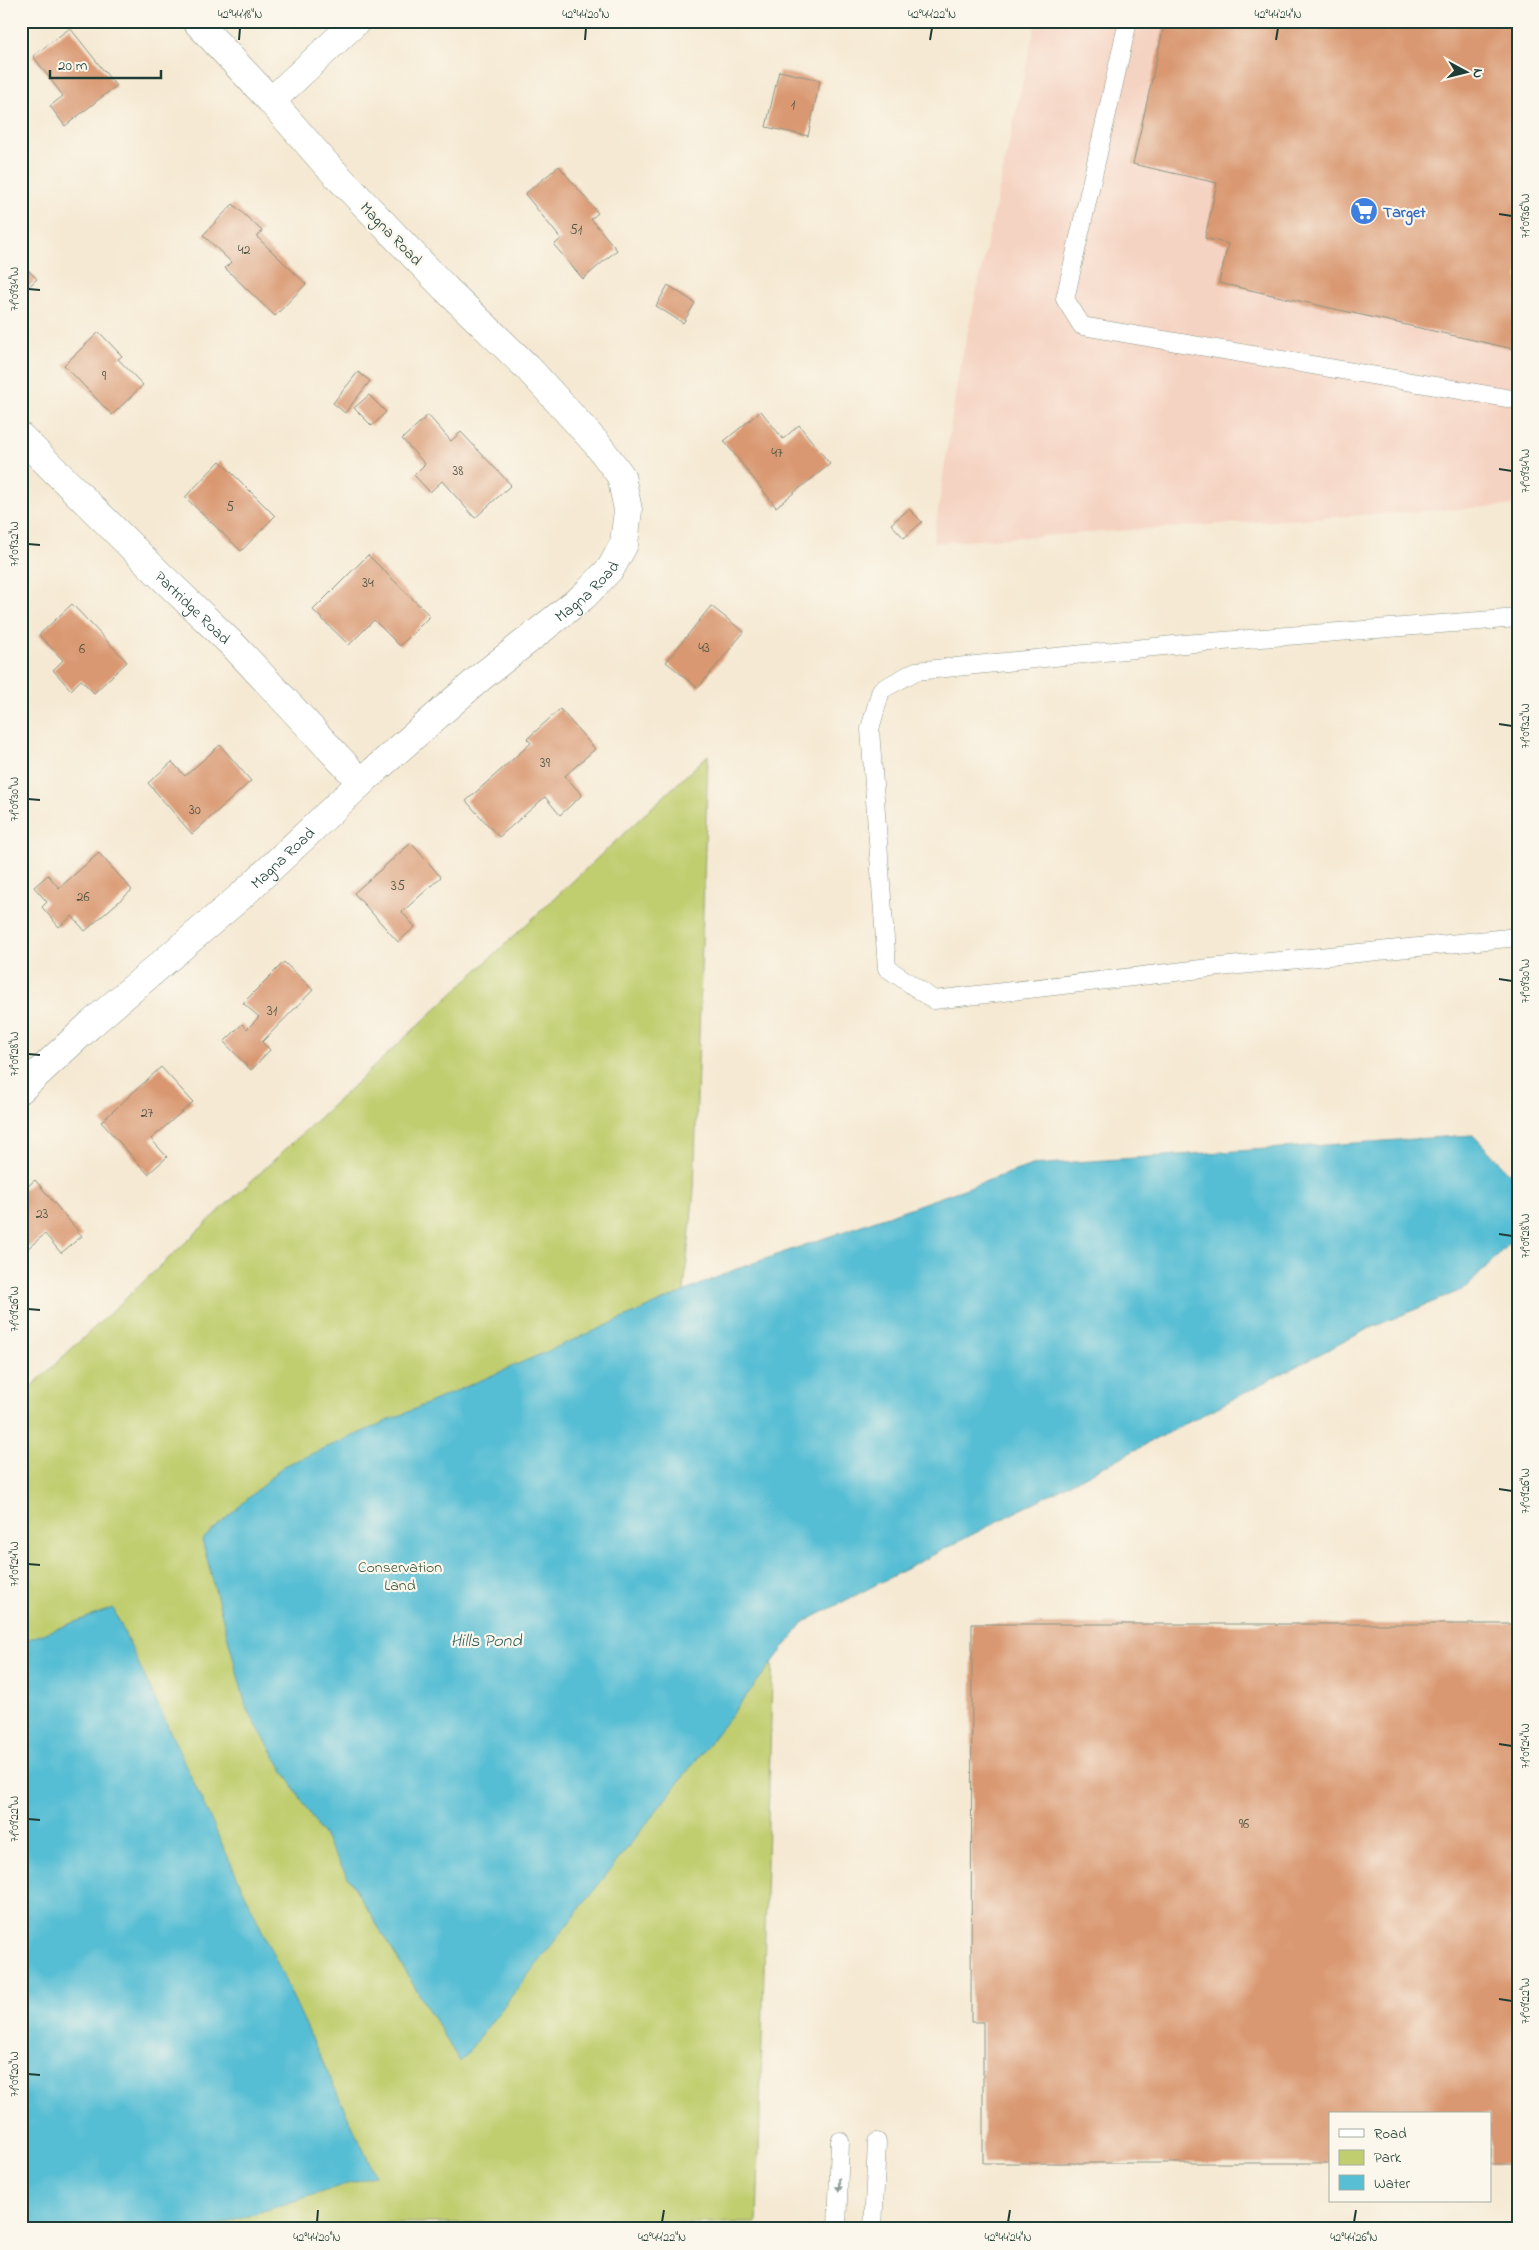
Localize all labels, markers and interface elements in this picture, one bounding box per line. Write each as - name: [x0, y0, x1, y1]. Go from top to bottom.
- text: 42°44'18"N: [218, 6, 262, 24]
- text: 42°44'20"N: [562, 6, 610, 24]
- text: 42°44'22"N: [908, 6, 956, 24]
- text: 42°44'24"N: [1254, 6, 1302, 24]
- scale bar: [50, 48, 161, 80]
- north arrow: [1442, 48, 1492, 98]
- text: 20 m: [58, 55, 88, 77]
- text: N: [1466, 67, 1488, 79]
- house number: 1: [791, 95, 796, 116]
- text: 71°09'36"W: [1517, 194, 1535, 238]
- supermarket icon: Target: [1349, 196, 1379, 226]
- street label: Magna Road: [354, 197, 427, 272]
- place label: Target: [1383, 201, 1426, 226]
- house number: 51: [570, 220, 583, 241]
- house number: 42: [238, 240, 250, 261]
- text: 71°09'34"W: [6, 267, 24, 311]
- house number: 9: [102, 366, 107, 387]
- house number: 47: [771, 443, 783, 464]
- text: 71°09'34"W: [1517, 449, 1535, 493]
- house number: 38: [452, 461, 464, 482]
- house number: 5: [226, 497, 234, 518]
- text: 71°09'32"W: [6, 521, 24, 567]
- street label: Magna Road: [550, 557, 627, 629]
- street label: Partridge Road: [148, 566, 235, 651]
- house number: 34: [362, 573, 374, 594]
- house number: 43: [698, 638, 710, 659]
- house number: 6: [79, 639, 85, 660]
- text: 71°09'32"W: [1517, 703, 1535, 749]
- house number: 39: [540, 753, 551, 774]
- text: 71°09'30"W: [6, 777, 24, 821]
- house number: 30: [189, 800, 201, 821]
- street label: Magna Road: [246, 822, 321, 895]
- house number: 35: [391, 876, 405, 897]
- house number: 26: [76, 887, 90, 908]
- text: 71°09'30"W: [1517, 959, 1535, 1003]
- house number: 31: [267, 1001, 278, 1022]
- text: 71°09'28"W: [6, 1032, 24, 1076]
- house number: 27: [141, 1103, 154, 1124]
- house number: 23: [36, 1204, 49, 1225]
- text: 71°09'28"W: [1517, 1214, 1535, 1258]
- text: 71°09'26"W: [6, 1286, 24, 1332]
- text: 71°09'26"W: [1517, 1468, 1535, 1514]
- text: 71°09'24"W: [6, 1541, 24, 1587]
- park label: Conservation Land: [358, 1556, 442, 1598]
- water label: Hills Pond: [450, 1629, 522, 1655]
- text: 71°09'24"W: [1517, 1723, 1535, 1769]
- text: 71°09'22"W: [6, 1796, 24, 1842]
- house number: 96: [1239, 1814, 1249, 1835]
- text: 71°09'22"W: [1517, 1978, 1535, 2024]
- text: 71°09'20"W: [6, 2051, 24, 2097]
- legend: [1329, 2112, 1492, 2202]
- text: Road: [1374, 2123, 1407, 2145]
- text: Park: [1374, 2147, 1402, 2169]
- text: Water: [1374, 2173, 1410, 2195]
- one-way arrow: [834, 2177, 842, 2193]
- text: 42°44'20"N: [293, 2229, 341, 2247]
- text: 42°44'22"N: [638, 2229, 686, 2247]
- text: 42°44'24"N: [984, 2229, 1032, 2247]
- text: 42°44'26"N: [1330, 2229, 1378, 2247]

